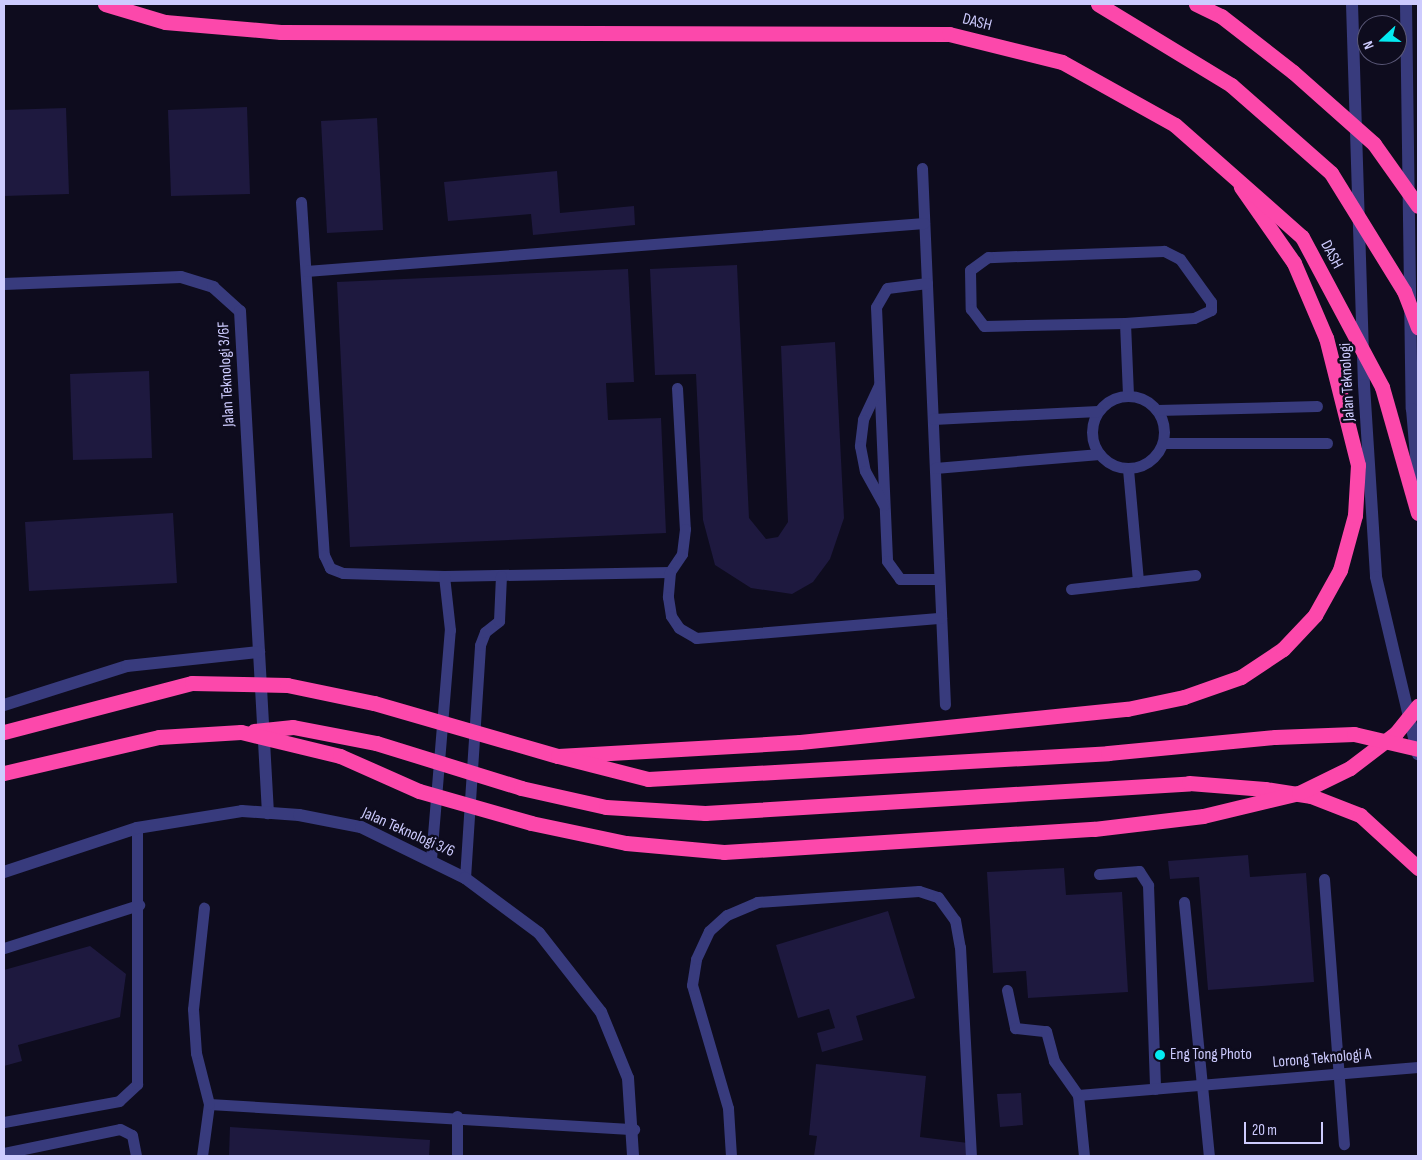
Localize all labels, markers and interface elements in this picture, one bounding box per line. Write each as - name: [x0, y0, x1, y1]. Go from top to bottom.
- street label: DASH: [960, 10, 994, 36]
- north arrow: [1357, 15, 1407, 65]
- text: N: [1359, 39, 1378, 52]
- street label: DASH: [1316, 237, 1346, 273]
- street label: Jalan Teknologi 3/6F: [215, 321, 239, 427]
- street label: Jalan Teknologi: [1336, 342, 1360, 422]
- street label: Jalan Teknologi 3/6: [359, 804, 457, 862]
- place label: Eng Tong Photo: [1170, 1045, 1252, 1065]
- street label: Lorong Teknologi A: [1272, 1045, 1372, 1073]
- marker: Eng Tong Photo: [1154, 1049, 1166, 1061]
- scale bar: [1247, 1112, 1326, 1144]
- text: 20 m: [1252, 1121, 1277, 1140]

